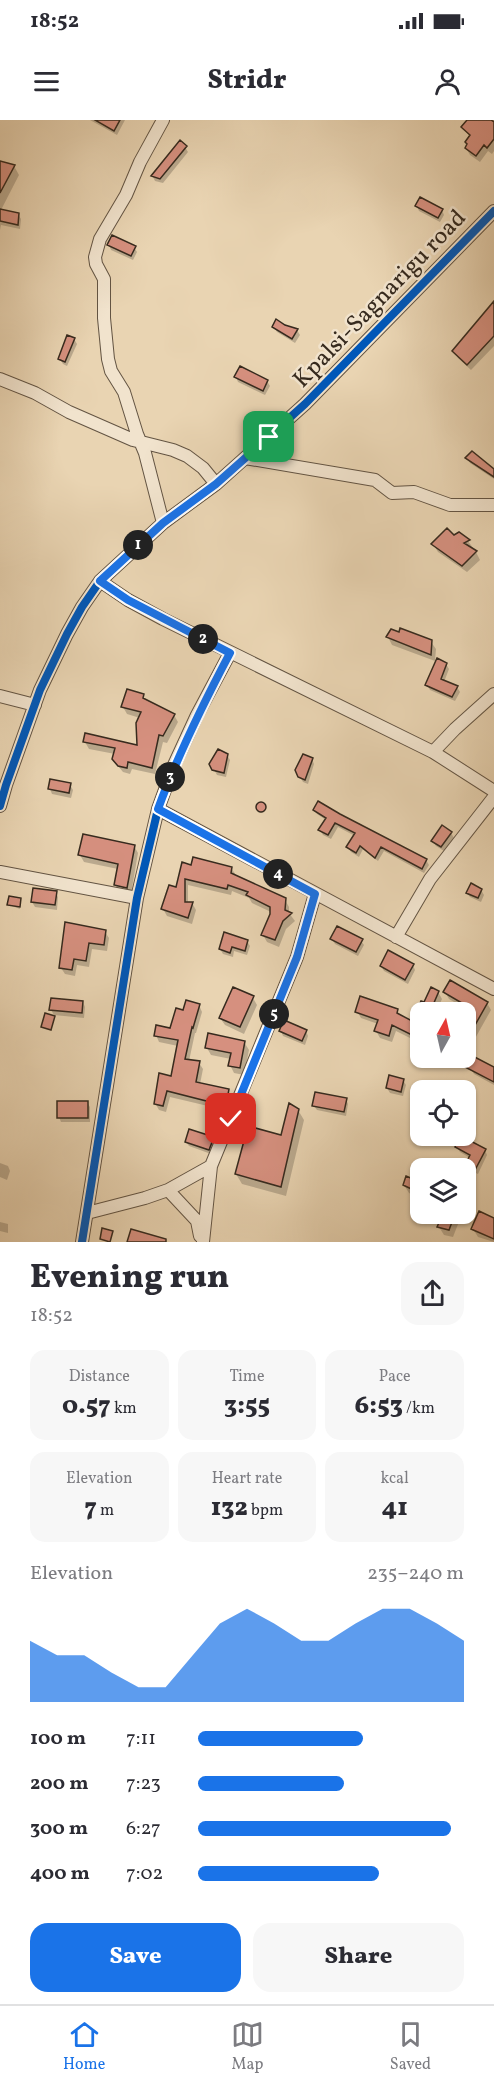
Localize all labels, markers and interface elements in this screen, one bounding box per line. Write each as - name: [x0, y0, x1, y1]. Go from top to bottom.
- text: 18:52: [30, 6, 79, 37]
- text: Stridr: [207, 62, 287, 100]
- icon: menu: [30, 65, 63, 98]
- icon: person: [431, 65, 464, 98]
- street label: Kpalsi-Sagnarigu road: [286, 202, 475, 396]
- pin: [243, 411, 294, 462]
- icon: arrive: [252, 420, 285, 453]
- pin: 1: [123, 530, 153, 560]
- text: 1: [135, 534, 141, 556]
- pin: 2: [188, 624, 218, 654]
- text: 2: [199, 628, 207, 650]
- pin: 3: [155, 762, 185, 792]
- text: 3: [166, 766, 174, 788]
- pin: 4: [263, 859, 293, 889]
- text: 4: [273, 863, 283, 885]
- pin: 5: [259, 999, 289, 1029]
- north arrow: [410, 1002, 476, 1068]
- map controls: [410, 1002, 476, 1224]
- text: 5: [270, 1003, 278, 1025]
- button: locate: [410, 1080, 476, 1146]
- pin: [205, 1093, 256, 1144]
- icon: check: [214, 1102, 247, 1135]
- button: layers: [410, 1158, 476, 1224]
- text: Evening run: [30, 1256, 229, 1302]
- button: share: [401, 1262, 464, 1325]
- text: 18:52: [30, 1302, 73, 1330]
- text: Distance: [69, 1366, 130, 1388]
- text: Time: [229, 1366, 265, 1388]
- text: Pace: [379, 1366, 411, 1388]
- text: 0.57: [62, 1388, 111, 1424]
- text: 3:55: [224, 1388, 270, 1424]
- text: 6:53: [355, 1388, 403, 1424]
- text: km: [111, 1398, 137, 1420]
- text: /km: [403, 1398, 435, 1420]
- text: Elevation: [66, 1468, 133, 1490]
- text: Heart rate: [212, 1468, 282, 1490]
- text: kcal: [380, 1468, 409, 1490]
- text: 7: [84, 1490, 97, 1526]
- text: 132: [211, 1490, 248, 1526]
- text: 41: [381, 1490, 408, 1526]
- text: m: [97, 1500, 114, 1522]
- text: bpm: [248, 1500, 283, 1522]
- text: Elevation: [30, 1560, 113, 1588]
- text: 235–240 m: [367, 1560, 464, 1588]
- text: 100 m: [30, 1725, 86, 1753]
- text: 7:11: [126, 1725, 156, 1753]
- text: 200 m: [30, 1770, 88, 1798]
- text: 7:23: [126, 1770, 161, 1798]
- text: 300 m: [30, 1815, 88, 1843]
- text: 6:27: [126, 1815, 161, 1843]
- text: 400 m: [30, 1860, 90, 1888]
- text: 7:02: [126, 1860, 163, 1888]
- button: Save: [30, 1923, 241, 1992]
- button: Share: [253, 1923, 464, 1992]
- tab: Home: [63, 2018, 105, 2076]
- tab: Map: [231, 2018, 264, 2076]
- tab: Saved: [390, 2018, 431, 2076]

